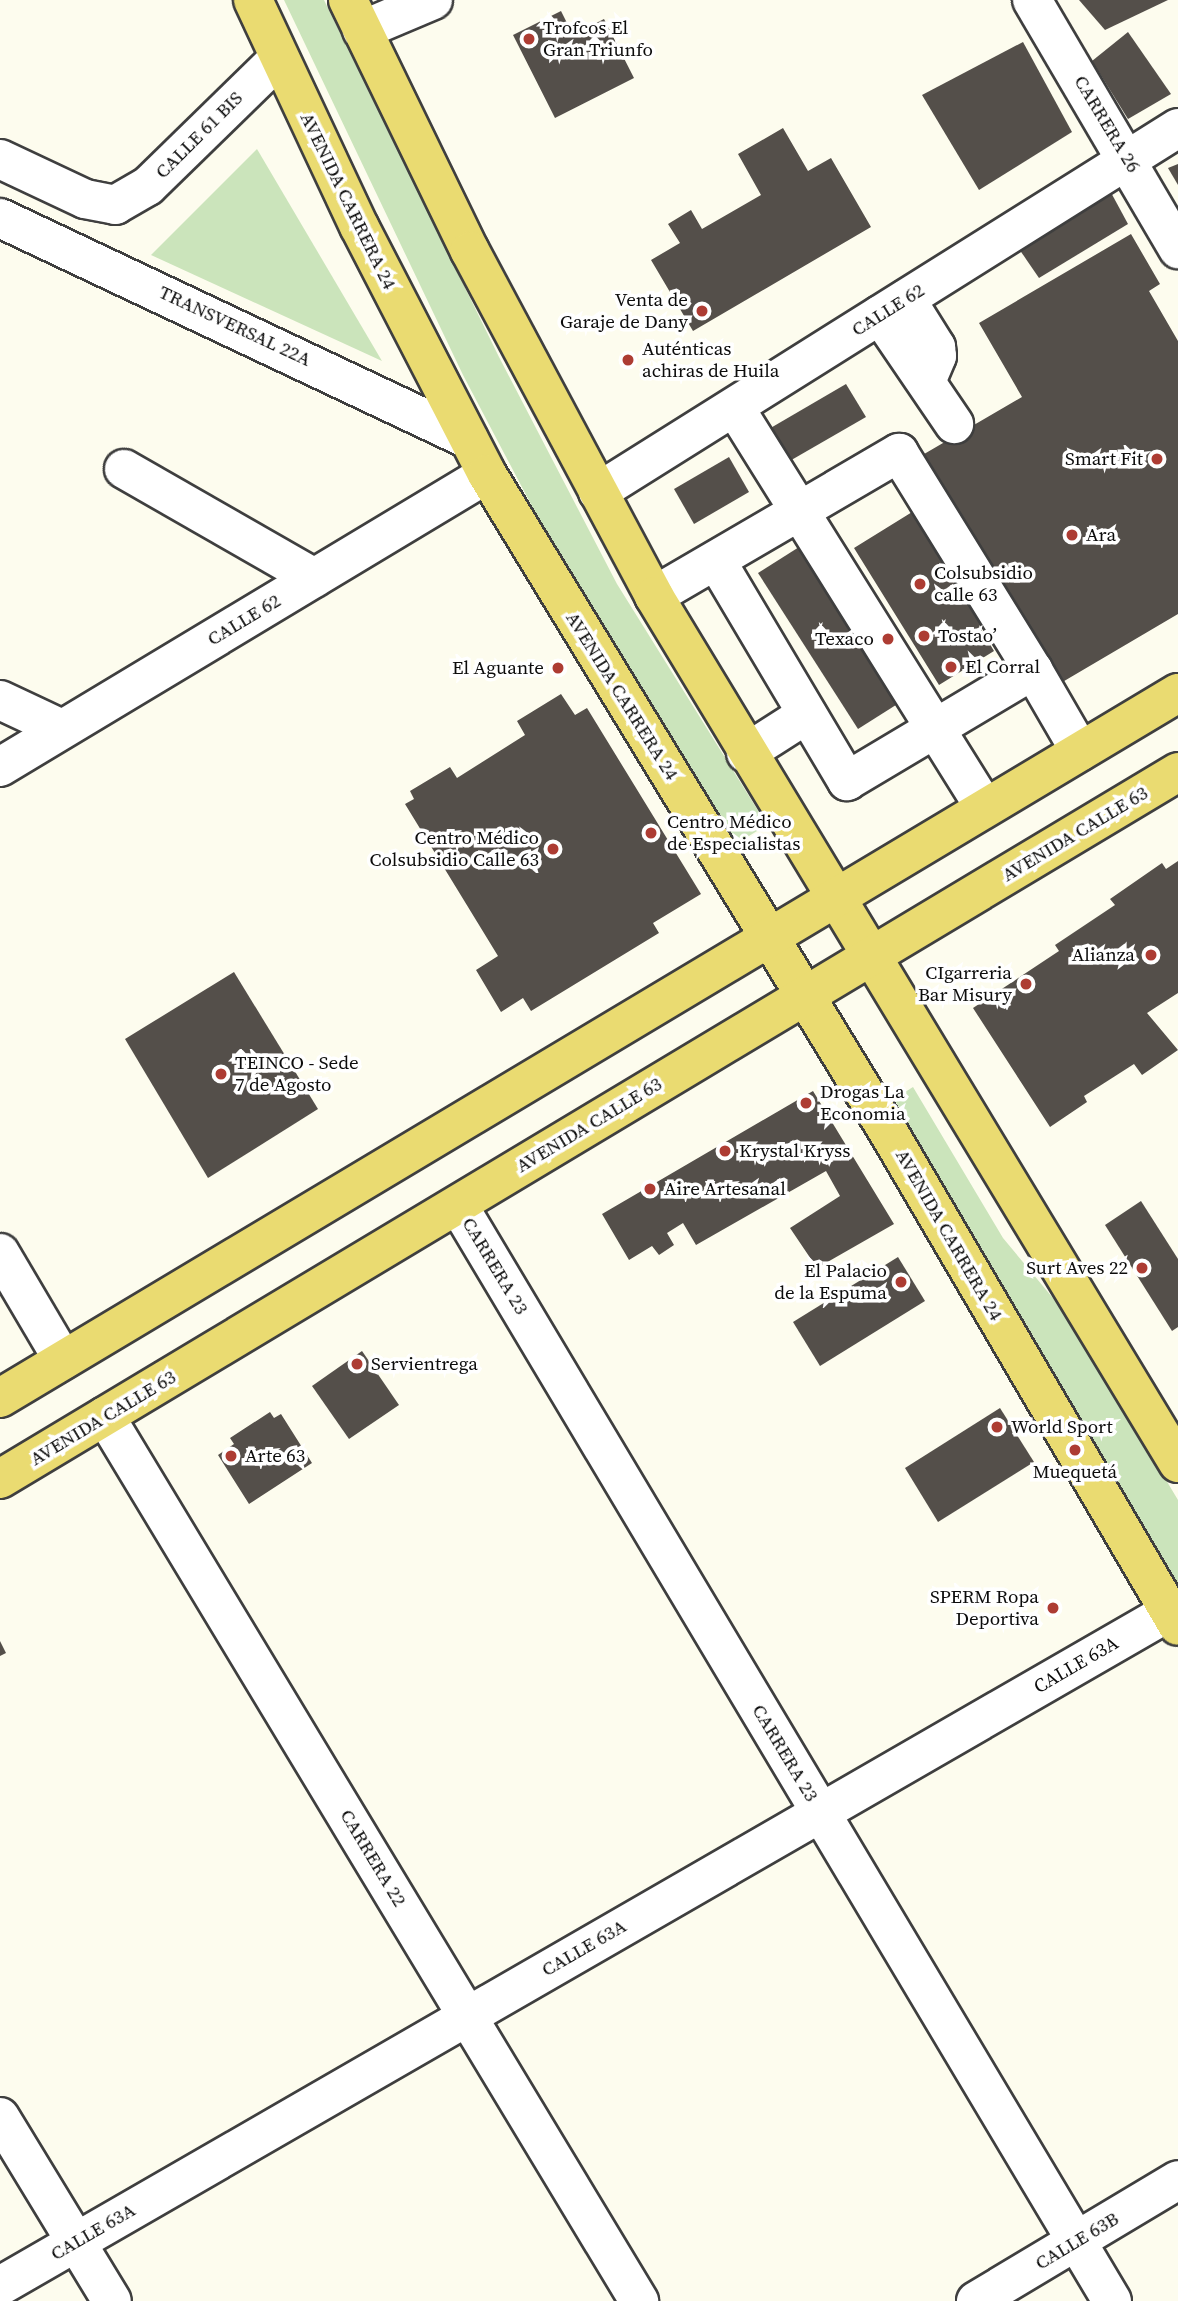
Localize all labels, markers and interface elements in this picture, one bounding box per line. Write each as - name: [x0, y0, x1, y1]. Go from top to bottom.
- place label: Trofcos El Gran Triunfo: [543, 17, 653, 61]
- marker: Trofcos El Gran Triunfo: [521, 31, 537, 47]
- street label: CARRERA 26: [1069, 71, 1145, 177]
- street label: CALLE 61 BIS: [151, 87, 247, 183]
- street label: AVENIDA CARRERA 24: [295, 109, 401, 293]
- street label: CALLE 62: [848, 279, 928, 341]
- street label: TRANSVERSAL 22A: [155, 281, 315, 371]
- place label: Venta de Garaje de Dany: [560, 289, 688, 333]
- marker: Venta de Garaje de Dany: [694, 303, 710, 319]
- place label: Auténticas achiras de Huila: [642, 338, 779, 382]
- marker: Auténticas achiras de Huila: [620, 352, 636, 368]
- place label: Smart Fit: [1065, 448, 1143, 470]
- marker: Smart Fit: [1149, 451, 1165, 467]
- place label: Ara: [1086, 524, 1116, 546]
- marker: Ara: [1064, 527, 1080, 543]
- place label: Colsubsidio calle 63: [934, 562, 1033, 606]
- marker: Colsubsidio calle 63: [912, 576, 928, 592]
- street label: CALLE 62: [203, 589, 285, 651]
- street label: AVENIDA CARRERA 24: [561, 608, 683, 784]
- place label: Tostao’: [938, 625, 997, 647]
- place label: Texaco: [815, 628, 874, 650]
- marker: Tostao’: [916, 628, 932, 644]
- marker: Texaco: [880, 631, 896, 647]
- place label: El Corral: [965, 656, 1040, 678]
- place label: El Aguante: [452, 657, 544, 679]
- marker: El Corral: [943, 659, 959, 675]
- marker: El Aguante: [550, 660, 566, 676]
- street label: AVENIDA CALLE 63: [998, 781, 1152, 887]
- place label: Centro Médico de Especialistas: [667, 811, 800, 855]
- marker: Centro Médico de Especialistas: [641, 823, 661, 843]
- place label: Centro Médico Colsubsidio Calle 63: [370, 827, 539, 871]
- marker: Centro Médico Colsubsidio Calle 63: [545, 841, 561, 857]
- place label: Alianza: [1072, 944, 1135, 966]
- marker: Alianza: [1141, 945, 1161, 965]
- place label: CIgarreria Bar Misury: [918, 962, 1012, 1006]
- marker: CIgarreria Bar Misury: [1018, 976, 1034, 992]
- place label: TEINCO - Sede 7 de Agosto: [235, 1052, 359, 1096]
- marker: TEINCO - Sede 7 de Agosto: [213, 1066, 229, 1082]
- street label: AVENIDA CALLE 63: [512, 1072, 666, 1178]
- place label: Drogas La Economia: [820, 1081, 906, 1125]
- marker: Drogas La Economia: [798, 1095, 814, 1111]
- place label: Krystal Kryss: [739, 1140, 851, 1162]
- marker: Krystal Kryss: [717, 1143, 733, 1159]
- street label: AVENIDA CARRERA 24: [891, 1145, 1007, 1325]
- place label: Aire Artesanal: [664, 1178, 786, 1200]
- marker: Aire Artesanal: [642, 1181, 658, 1197]
- street label: CARRERA 23: [457, 1213, 533, 1319]
- place label: Surt Aves 22: [1026, 1257, 1128, 1279]
- place label: El Palacio de la Espuma: [774, 1260, 887, 1304]
- marker: Surt Aves 22: [1134, 1260, 1150, 1276]
- marker: El Palacio de la Espuma: [893, 1274, 909, 1290]
- place label: Servientrega: [371, 1353, 478, 1375]
- marker: Servientrega: [349, 1356, 365, 1372]
- street label: AVENIDA CALLE 63: [26, 1365, 180, 1471]
- place label: World Sport: [1011, 1416, 1113, 1438]
- marker: World Sport: [989, 1419, 1005, 1435]
- marker: Muequetá: [1067, 1442, 1083, 1458]
- place label: Arte 63: [245, 1445, 305, 1467]
- marker: Arte 63: [223, 1448, 239, 1464]
- place label: Muequetá: [1033, 1461, 1117, 1483]
- place label: SPERM Ropa Deportiva: [930, 1586, 1039, 1630]
- marker: SPERM Ropa Deportiva: [1045, 1600, 1061, 1616]
- street label: CALLE 63A: [1030, 1632, 1122, 1698]
- street label: CARRERA 23: [747, 1700, 823, 1806]
- street label: CARRERA 22: [335, 1805, 411, 1911]
- street label: CALLE 63A: [538, 1915, 630, 1981]
- street label: CALLE 63A: [47, 2199, 139, 2265]
- street label: CALLE 63B: [1031, 2207, 1123, 2275]

